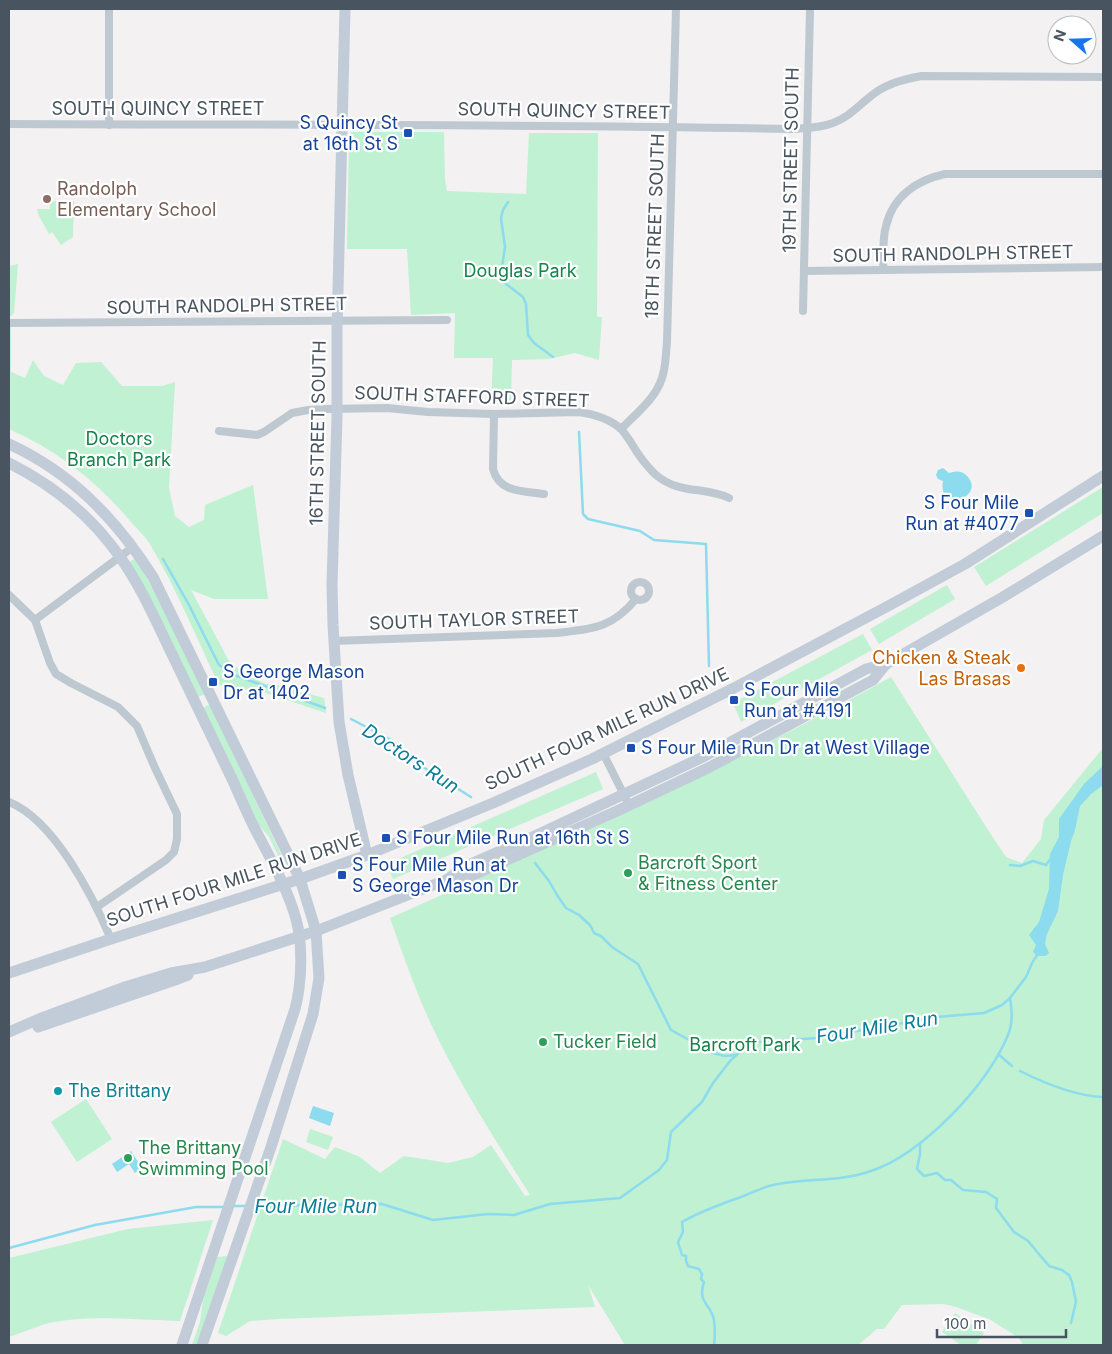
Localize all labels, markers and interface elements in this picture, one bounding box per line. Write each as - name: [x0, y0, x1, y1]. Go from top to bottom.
- north arrow: [1047, 15, 1097, 65]
- text: N: [1050, 27, 1069, 43]
- street label: 19TH STREET SOUTH: [778, 67, 803, 253]
- street label: SOUTH QUINCY STREET: [52, 98, 264, 119]
- street label: SOUTH QUINCY STREET: [457, 98, 671, 123]
- place label: S Quincy St at 16th St S: [299, 112, 398, 154]
- marker: S Quincy St at 16th St S: [402, 127, 414, 139]
- street label: 18TH STREET SOUTH: [641, 133, 668, 319]
- place label: Randolph Elementary School: [57, 178, 216, 220]
- marker: Randolph Elementary School: [41, 193, 53, 205]
- street label: SOUTH RANDOLPH STREET: [832, 241, 1074, 266]
- park label: Douglas Park: [463, 260, 577, 281]
- street label: SOUTH RANDOLPH STREET: [106, 293, 348, 318]
- street label: 16TH STREET SOUTH: [305, 340, 330, 526]
- street label: SOUTH STAFFORD STREET: [354, 382, 590, 411]
- park label: Doctors Branch Park: [67, 428, 171, 470]
- place label: S Four Mile Run at #4077: [905, 492, 1019, 534]
- marker: S Four Mile Run at #4077: [1023, 507, 1035, 519]
- street label: SOUTH TAYLOR STREET: [369, 605, 579, 634]
- place label: Chicken & Steak Las Brasas: [872, 647, 1011, 689]
- place label: S George Mason Dr at 1402: [223, 661, 365, 703]
- marker: Chicken & Steak Las Brasas: [1015, 662, 1027, 674]
- street label: SOUTH FOUR MILE RUN DRIVE: [482, 663, 732, 794]
- marker: S George Mason Dr at 1402: [207, 676, 219, 688]
- place label: S Four Mile Run at #4191: [744, 679, 851, 721]
- marker: S Four Mile Run at #4191: [728, 694, 740, 706]
- water label: Doctors Run: [358, 719, 463, 798]
- place label: S Four Mile Run Dr at West Village: [641, 737, 930, 758]
- marker: S Four Mile Run Dr at West Village: [625, 742, 637, 754]
- place label: S Four Mile Run at 16th St S: [396, 827, 629, 848]
- street label: SOUTH FOUR MILE RUN DRIVE: [104, 828, 364, 931]
- marker: S Four Mile Run at 16th St S: [380, 832, 392, 844]
- place label: Barcroft Sport & Fitness Center: [638, 852, 778, 894]
- place label: S Four Mile Run at S George Mason Dr: [352, 854, 519, 896]
- marker: Barcroft Sport & Fitness Center: [622, 867, 634, 879]
- marker: S Four Mile Run at S George Mason Dr: [336, 869, 348, 881]
- water label: Four Mile Run: [815, 1007, 940, 1048]
- place label: Tucker Field: [553, 1031, 657, 1052]
- park label: Barcroft Park: [689, 1034, 801, 1055]
- marker: Tucker Field: [537, 1036, 549, 1048]
- place label: The Brittany: [68, 1080, 171, 1101]
- marker: The Brittany: [52, 1085, 64, 1097]
- place label: The Brittany Swimming Pool: [138, 1137, 269, 1179]
- marker: The Brittany Swimming Pool: [122, 1152, 134, 1164]
- water label: Four Mile Run: [255, 1195, 377, 1218]
- scale bar: [937, 1306, 1066, 1338]
- text: 100 m: [944, 1314, 986, 1333]

